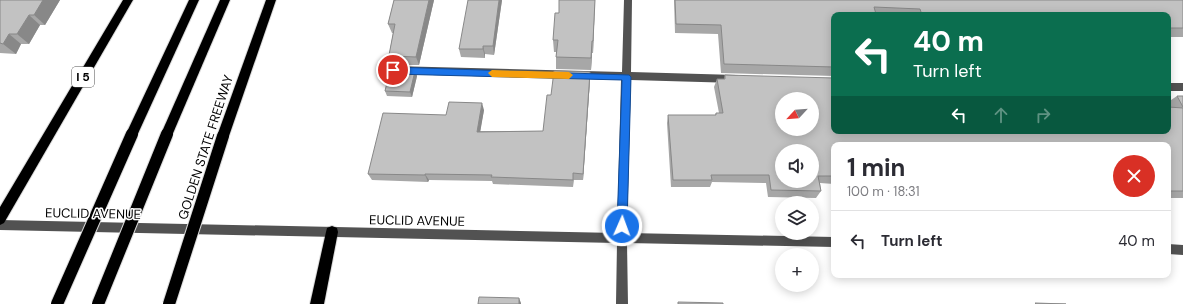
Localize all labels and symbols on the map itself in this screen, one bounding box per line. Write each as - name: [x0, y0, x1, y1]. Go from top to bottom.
- pin: [376, 53, 410, 87]
- road number: I 5: [72, 67, 94, 87]
- street label: GOLDEN STATE FREEWAY: [174, 72, 237, 222]
- north arrow: [775, 92, 819, 136]
- street label: EUCLID AVENUE: [45, 204, 141, 223]
- position arrow: [601, 205, 643, 247]
- street label: EUCLID AVENUE: [369, 211, 465, 230]

